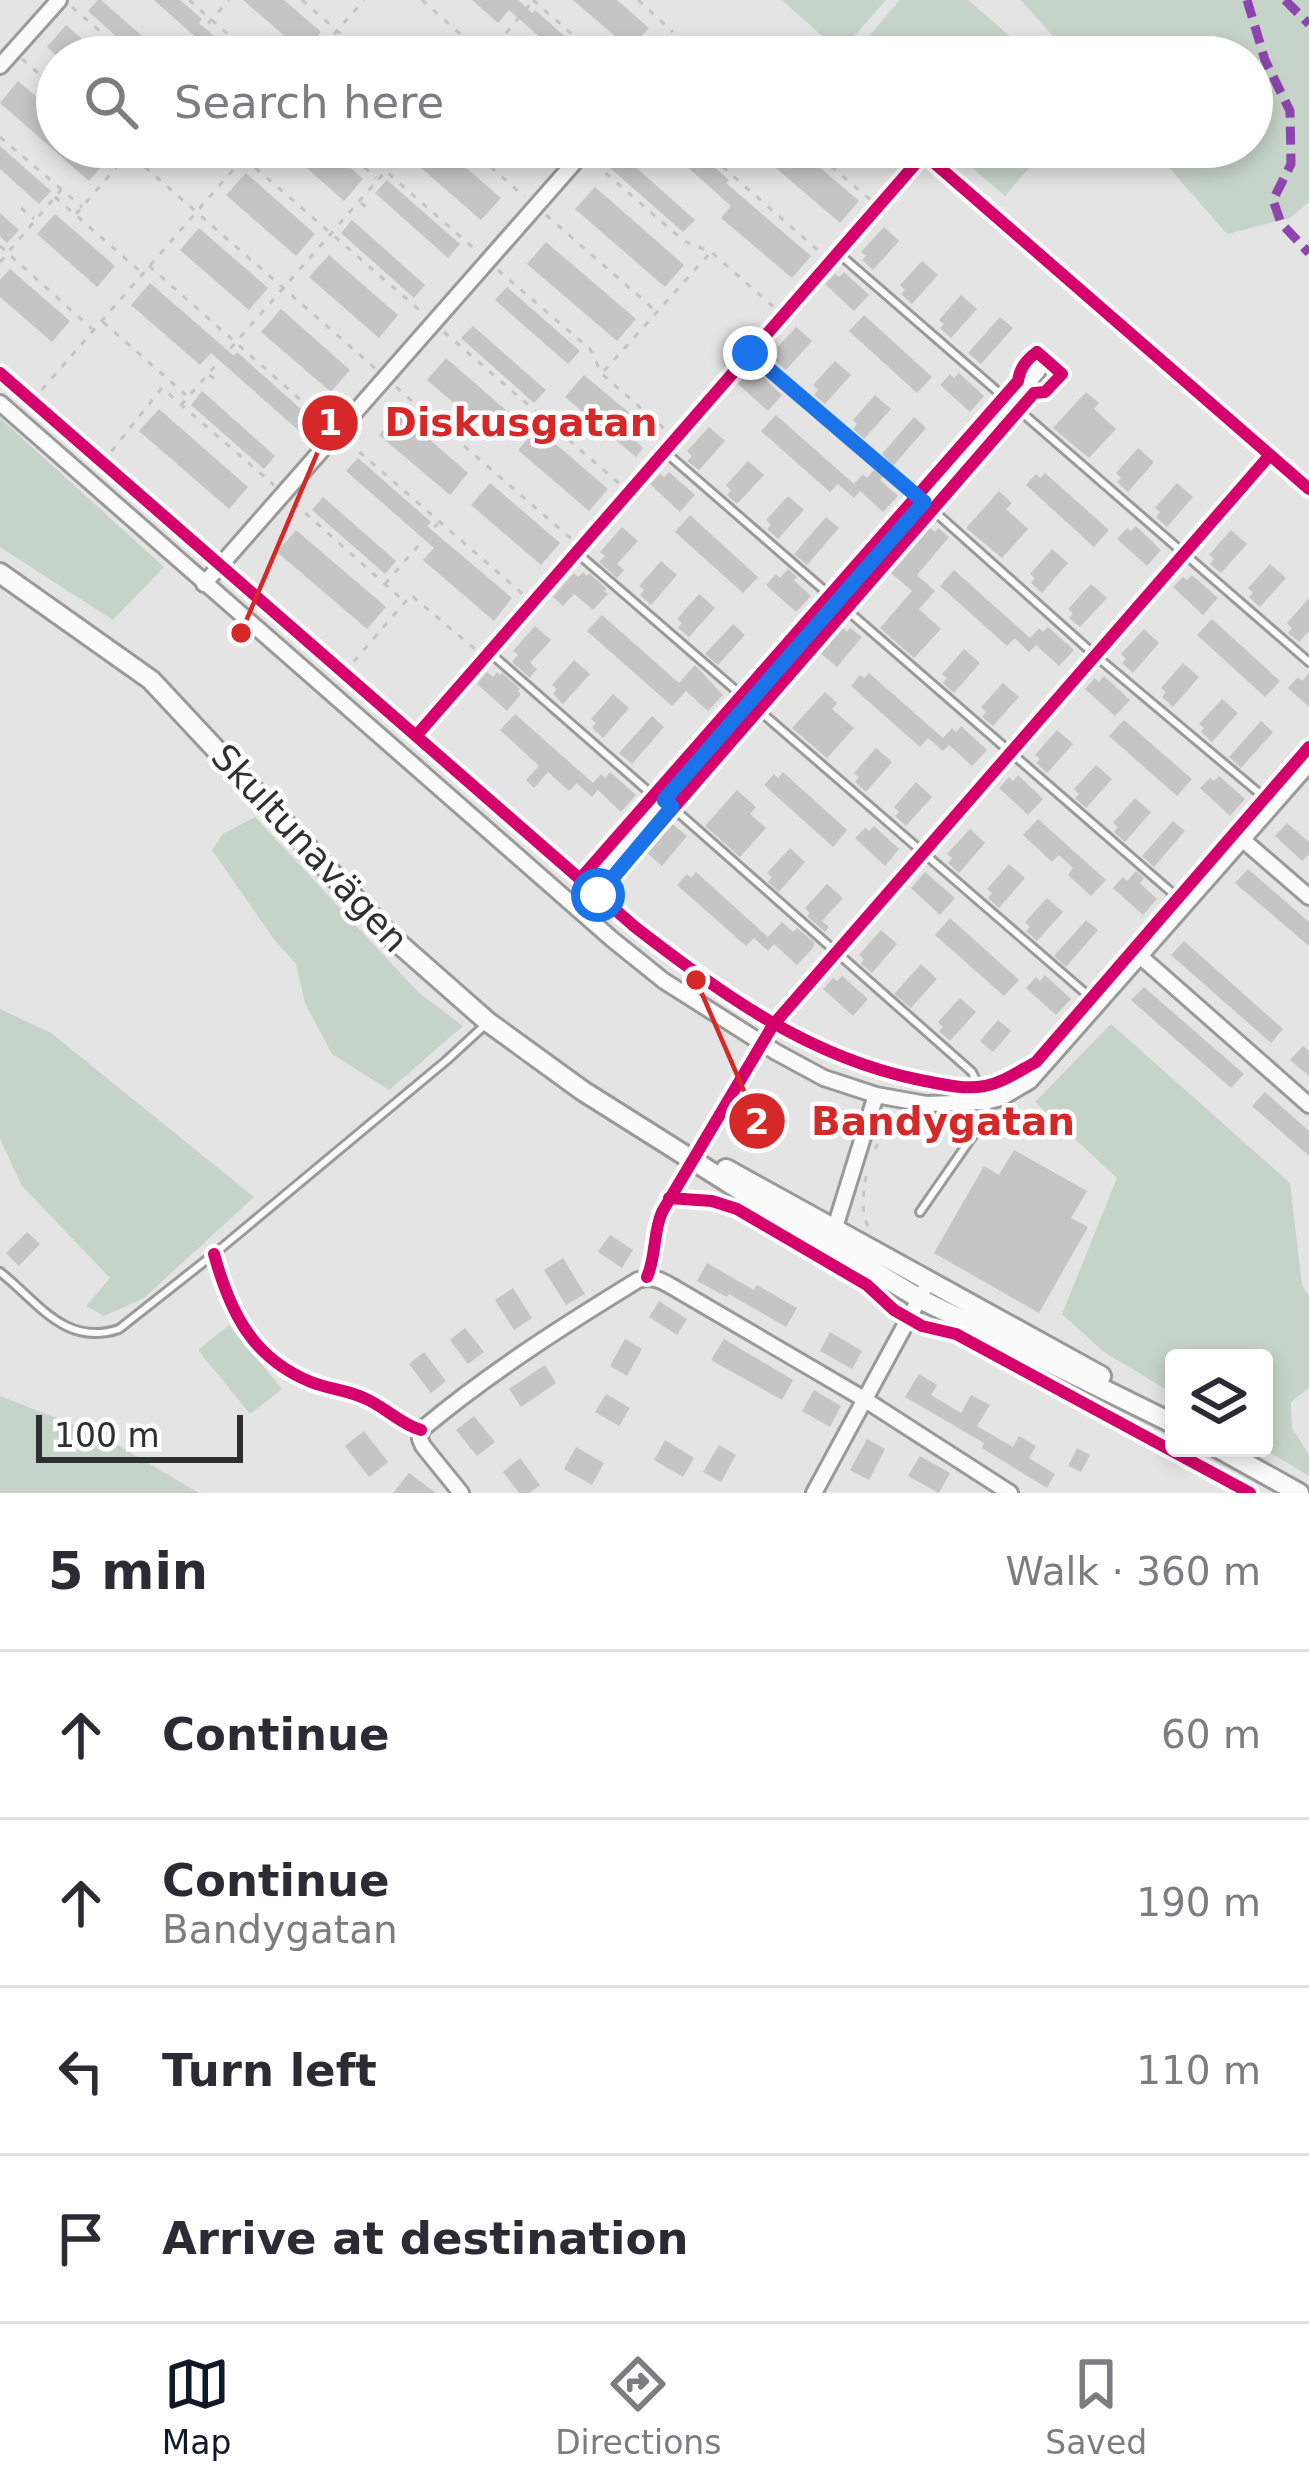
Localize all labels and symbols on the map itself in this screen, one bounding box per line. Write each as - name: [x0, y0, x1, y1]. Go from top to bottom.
- route end: [723, 326, 777, 380]
- callout: Diskusgatan: [300, 385, 681, 460]
- text: Diskusgatan: [385, 400, 657, 445]
- text: 1: [317, 402, 343, 443]
- street label: Skultunavägen: [203, 736, 417, 960]
- route start: [571, 868, 625, 922]
- callout: Bandygatan: [727, 1084, 1099, 1159]
- text: Bandygatan: [811, 1099, 1075, 1144]
- text: 2: [744, 1101, 770, 1142]
- scale bar: [36, 1409, 243, 1462]

